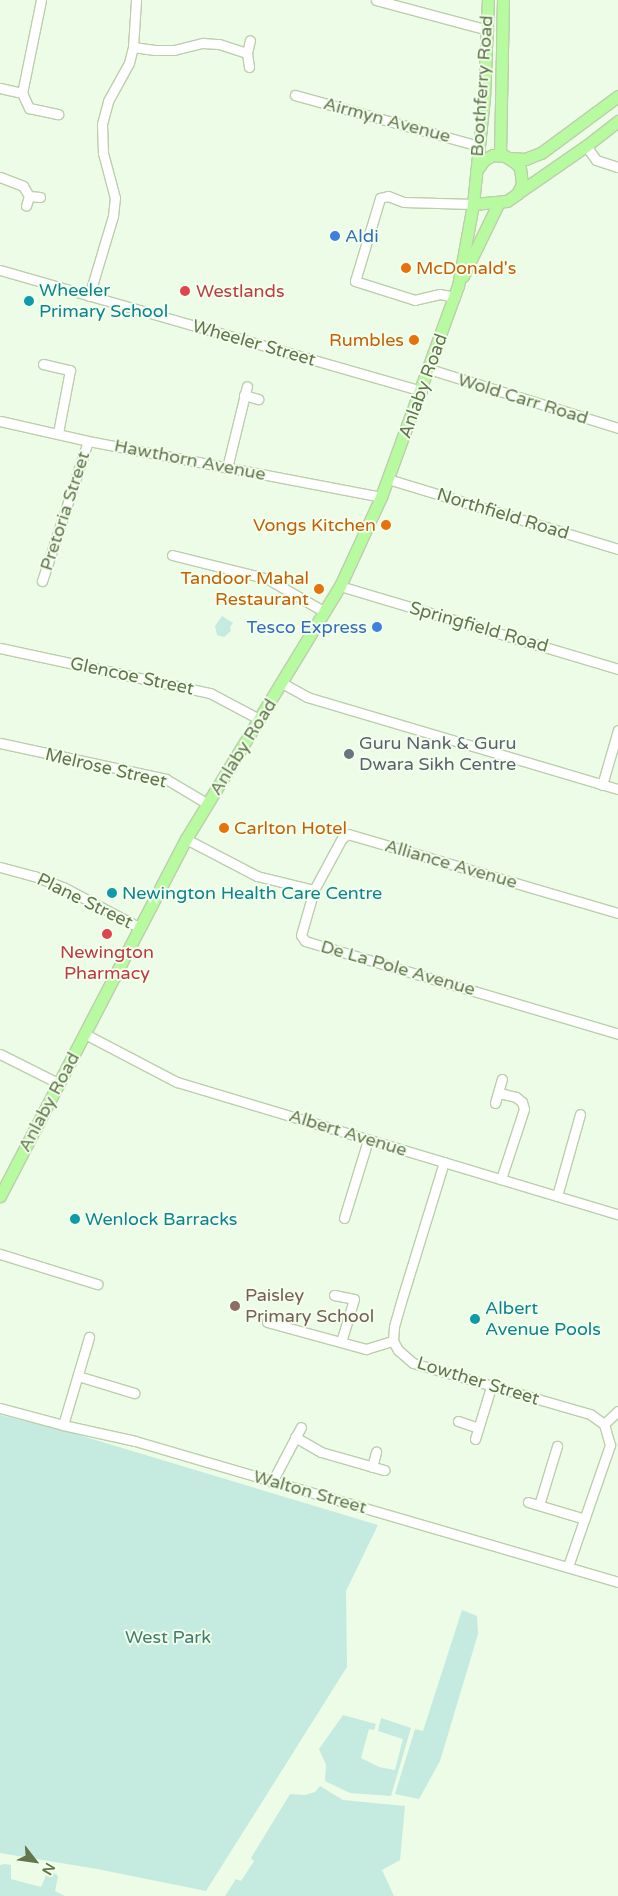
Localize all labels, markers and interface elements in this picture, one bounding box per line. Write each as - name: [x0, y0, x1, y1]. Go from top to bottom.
- street label: Boothferry Road: [466, 15, 498, 157]
- street label: Airmyn Avenue: [321, 93, 453, 147]
- place label: Aldi: [345, 225, 379, 247]
- marker: Aldi: [329, 230, 341, 242]
- place label: McDonald's: [416, 257, 516, 279]
- marker: McDonald's: [400, 262, 412, 274]
- place label: Wheeler Primary School: [39, 280, 168, 322]
- place label: Westlands: [196, 280, 285, 302]
- marker: Westlands: [178, 284, 192, 298]
- marker: Wheeler Primary School: [23, 295, 35, 307]
- street label: Wheeler Street: [190, 315, 318, 371]
- place label: Rumbles: [329, 329, 404, 351]
- street label: Anlaby Road: [394, 331, 452, 441]
- marker: Rumbles: [408, 334, 420, 346]
- street label: Wold Carr Road: [455, 369, 591, 429]
- street label: Hawthorn Avenue: [112, 435, 268, 485]
- street label: Pretoria Street: [36, 449, 94, 573]
- street label: Northfield Road: [434, 484, 572, 544]
- place label: Vongs Kitchen: [253, 514, 376, 536]
- marker: Vongs Kitchen: [380, 519, 392, 531]
- place label: Tandoor Mahal Restaurant: [181, 568, 309, 610]
- marker: Tandoor Mahal Restaurant: [313, 583, 325, 595]
- street label: Springfield Road: [407, 597, 551, 657]
- place label: Tesco Express: [247, 616, 367, 638]
- marker: Tesco Express: [371, 621, 383, 633]
- street label: Glencoe Street: [68, 652, 196, 700]
- street label: Anlaby Road: [205, 695, 281, 799]
- place label: Guru Nank & Guru Dwara Sikh Centre: [359, 733, 516, 776]
- street label: Melrose Street: [43, 743, 169, 793]
- marker: Guru Nank & Guru Dwara Sikh Centre: [343, 748, 355, 760]
- place label: Carlton Hotel: [234, 817, 347, 839]
- marker: Carlton Hotel: [218, 822, 230, 834]
- street label: Alliance Avenue: [382, 835, 520, 893]
- street label: Plane Street: [34, 869, 136, 933]
- place label: Newington Health Care Centre: [122, 882, 382, 904]
- marker: Newington Health Care Centre: [106, 887, 118, 899]
- marker: Newington Pharmacy: [101, 928, 113, 940]
- street label: De La Pole Avenue: [318, 936, 478, 1000]
- place label: Newington Pharmacy: [60, 942, 154, 984]
- street label: Anlaby Road: [14, 1049, 84, 1155]
- street label: Albert Avenue: [286, 1105, 410, 1161]
- place label: Wenlock Barracks: [85, 1208, 237, 1230]
- marker: Wenlock Barracks: [69, 1213, 81, 1225]
- place label: Paisley Primary School: [245, 1285, 374, 1328]
- place label: Albert Avenue Pools: [485, 1298, 601, 1340]
- marker: Paisley Primary School: [229, 1300, 241, 1312]
- marker: Albert Avenue Pools: [469, 1313, 481, 1325]
- street label: Lowther Street: [414, 1352, 542, 1410]
- street label: Walton Street: [251, 1466, 369, 1518]
- park label: West Park: [125, 1626, 211, 1648]
- north arrow: [10, 1836, 60, 1886]
- text: N: [38, 1860, 59, 1878]

